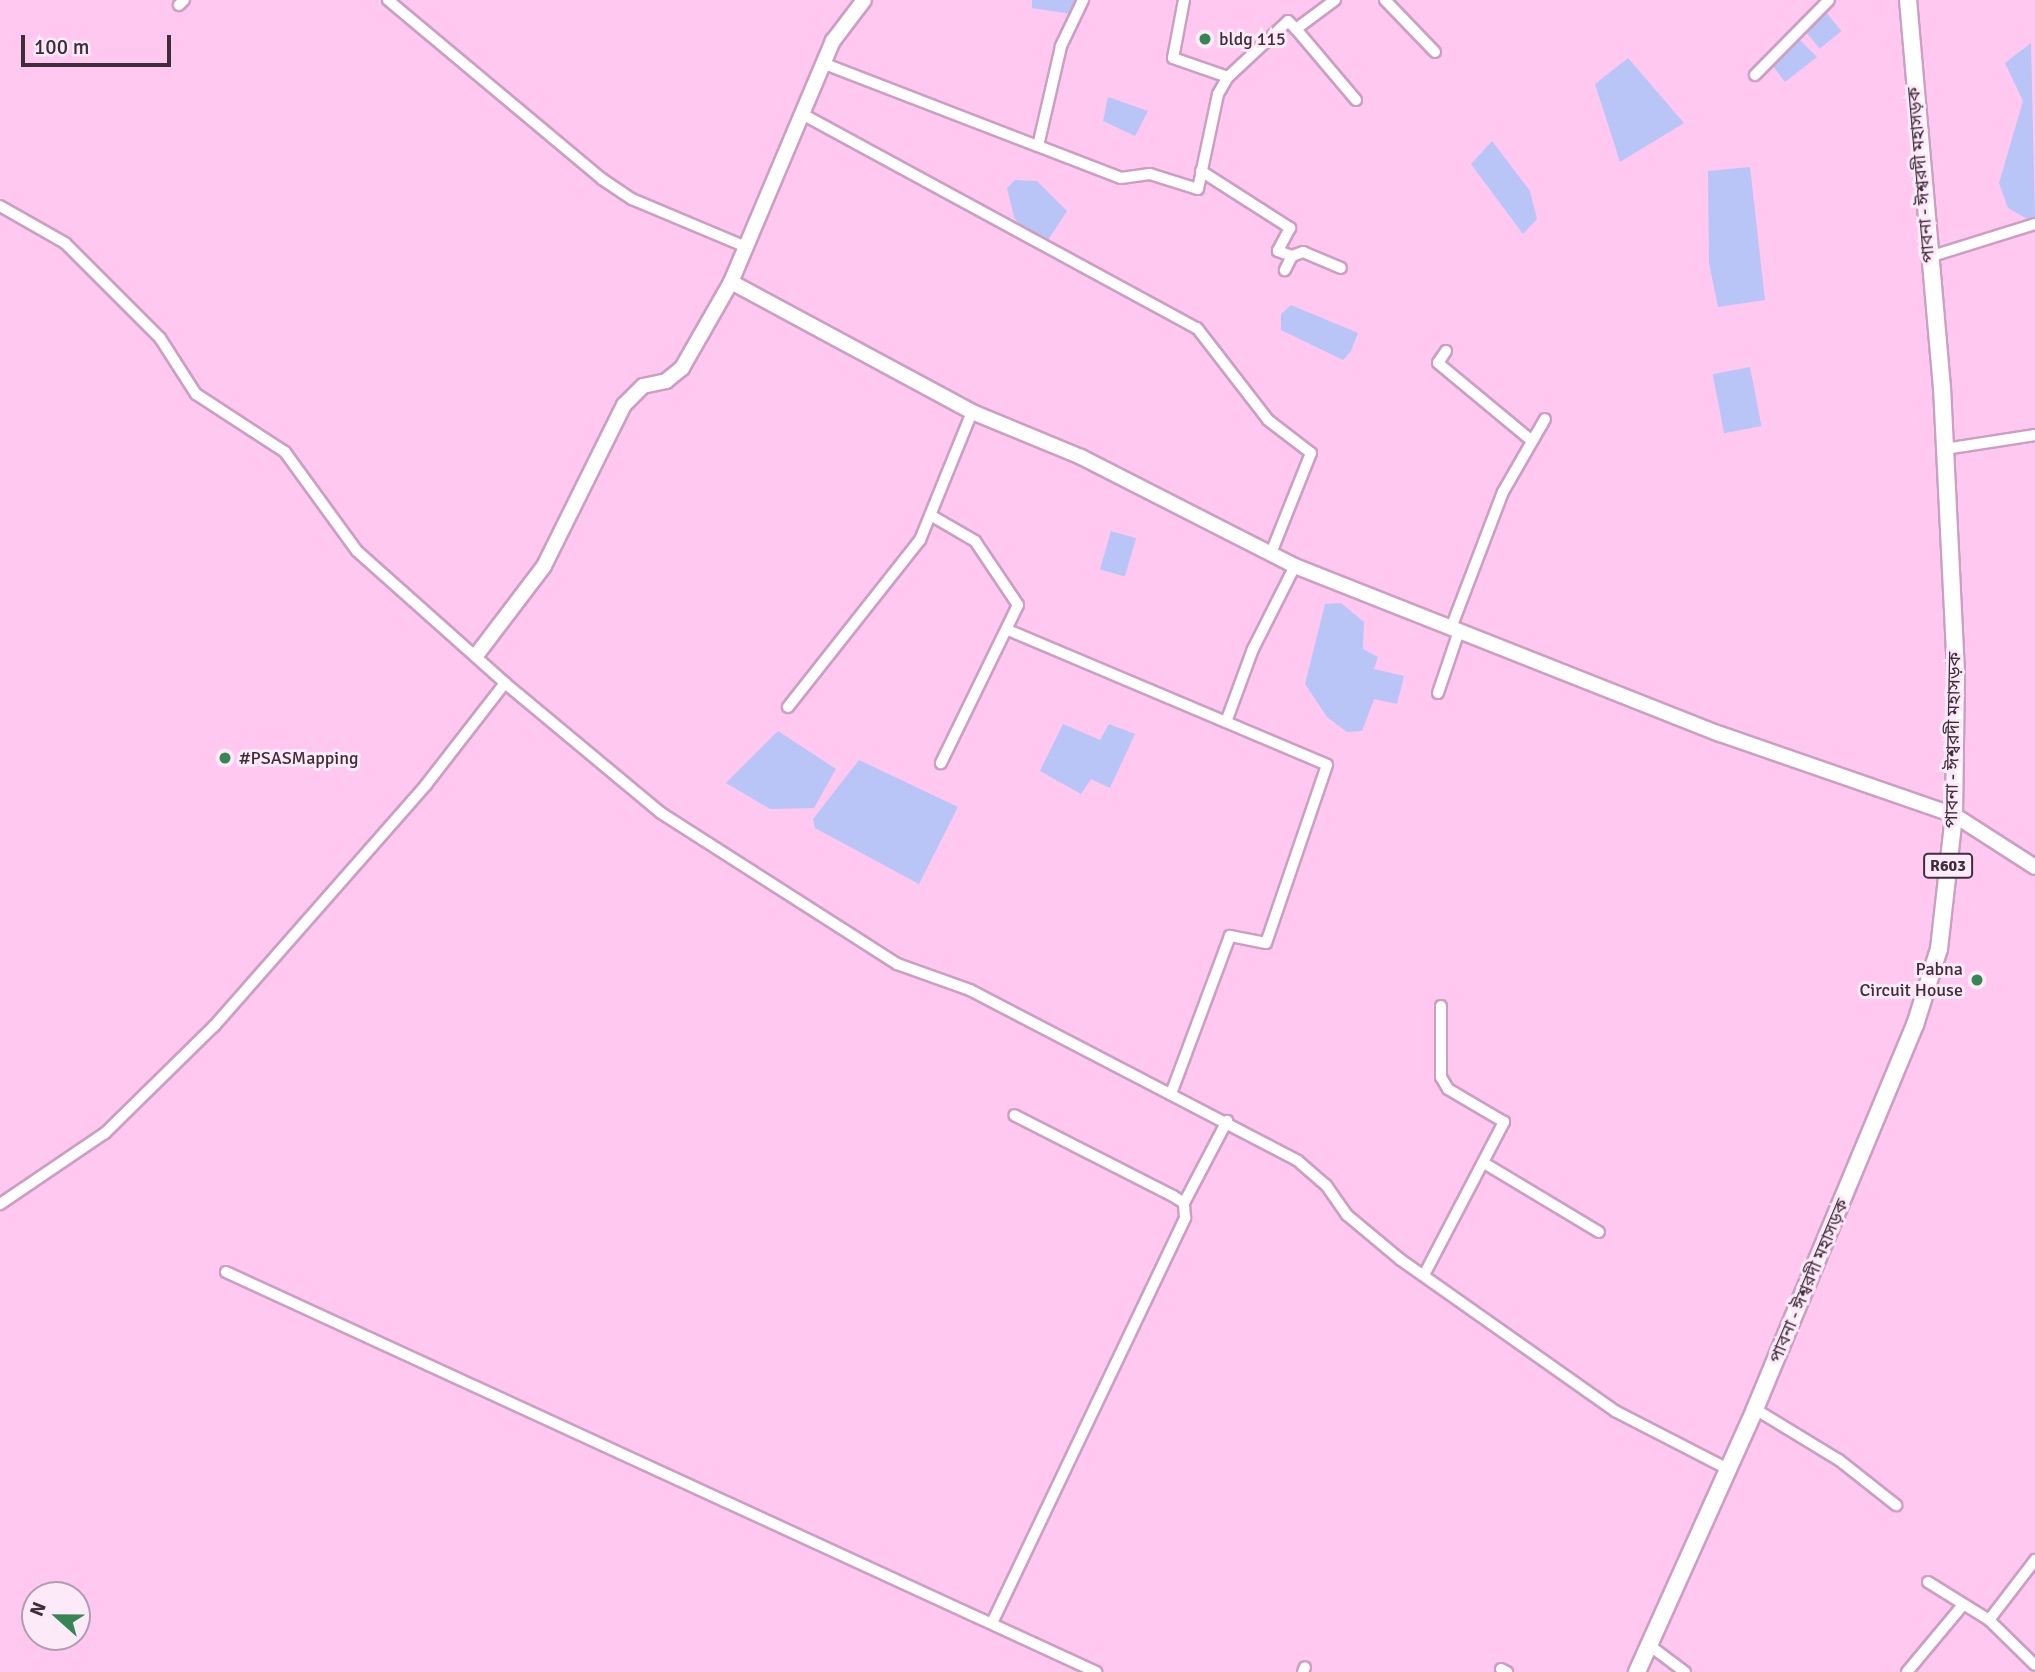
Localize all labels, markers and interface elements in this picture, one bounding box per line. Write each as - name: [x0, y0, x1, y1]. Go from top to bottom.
- scale bar: [24, 21, 175, 65]
- place label: bldg 115: [1219, 28, 1286, 50]
- marker: bldg 115: [1197, 31, 1213, 47]
- text: 100 m: [34, 34, 89, 60]
- street label: পাবনা - ঈশ্বরদী মহাসড়ক: [1903, 86, 1939, 264]
- street label: পাবনা - ঈশ্বরদী মহাসড়ক: [1941, 652, 1965, 828]
- place label: #PSASMapping: [239, 747, 359, 769]
- marker: #PSASMapping: [217, 750, 233, 766]
- road number: R603: [1922, 853, 1974, 878]
- place label: Pabna Circuit House: [1859, 959, 1963, 1002]
- marker: Pabna Circuit House: [1969, 972, 1985, 988]
- street label: পাবনা - ঈশ্বরদী মহাসড়ক: [1765, 1196, 1853, 1366]
- north arrow: [21, 1581, 91, 1651]
- text: N: [25, 1599, 52, 1620]

